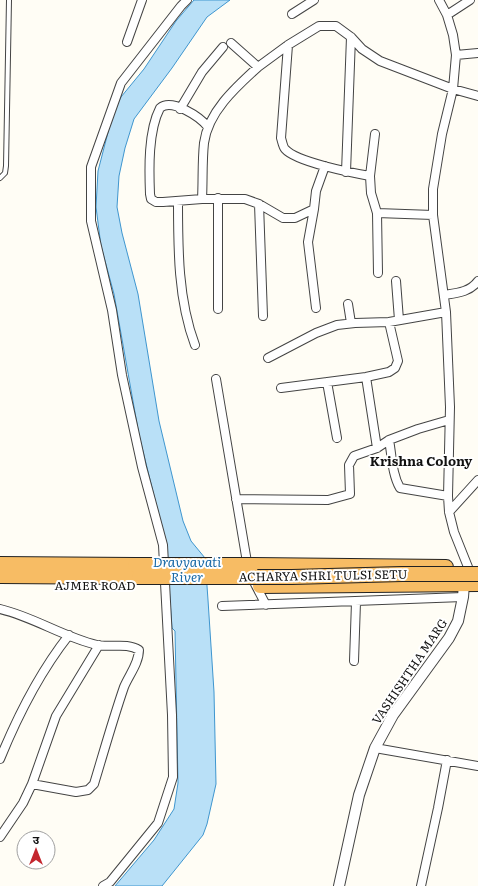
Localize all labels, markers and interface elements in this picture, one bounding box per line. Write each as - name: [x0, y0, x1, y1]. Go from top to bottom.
- district label: Krishna Colony: [370, 451, 472, 470]
- water label: Dravyavati River: [153, 552, 221, 586]
- street label: ACHARYA SHRI TULSI SETU: [238, 565, 408, 585]
- street label: AJMER ROAD: [54, 576, 136, 594]
- street label: VASHISHTHA MARG: [367, 615, 451, 727]
- north arrow: [16, 830, 56, 870]
- text: उ: [33, 831, 40, 847]

